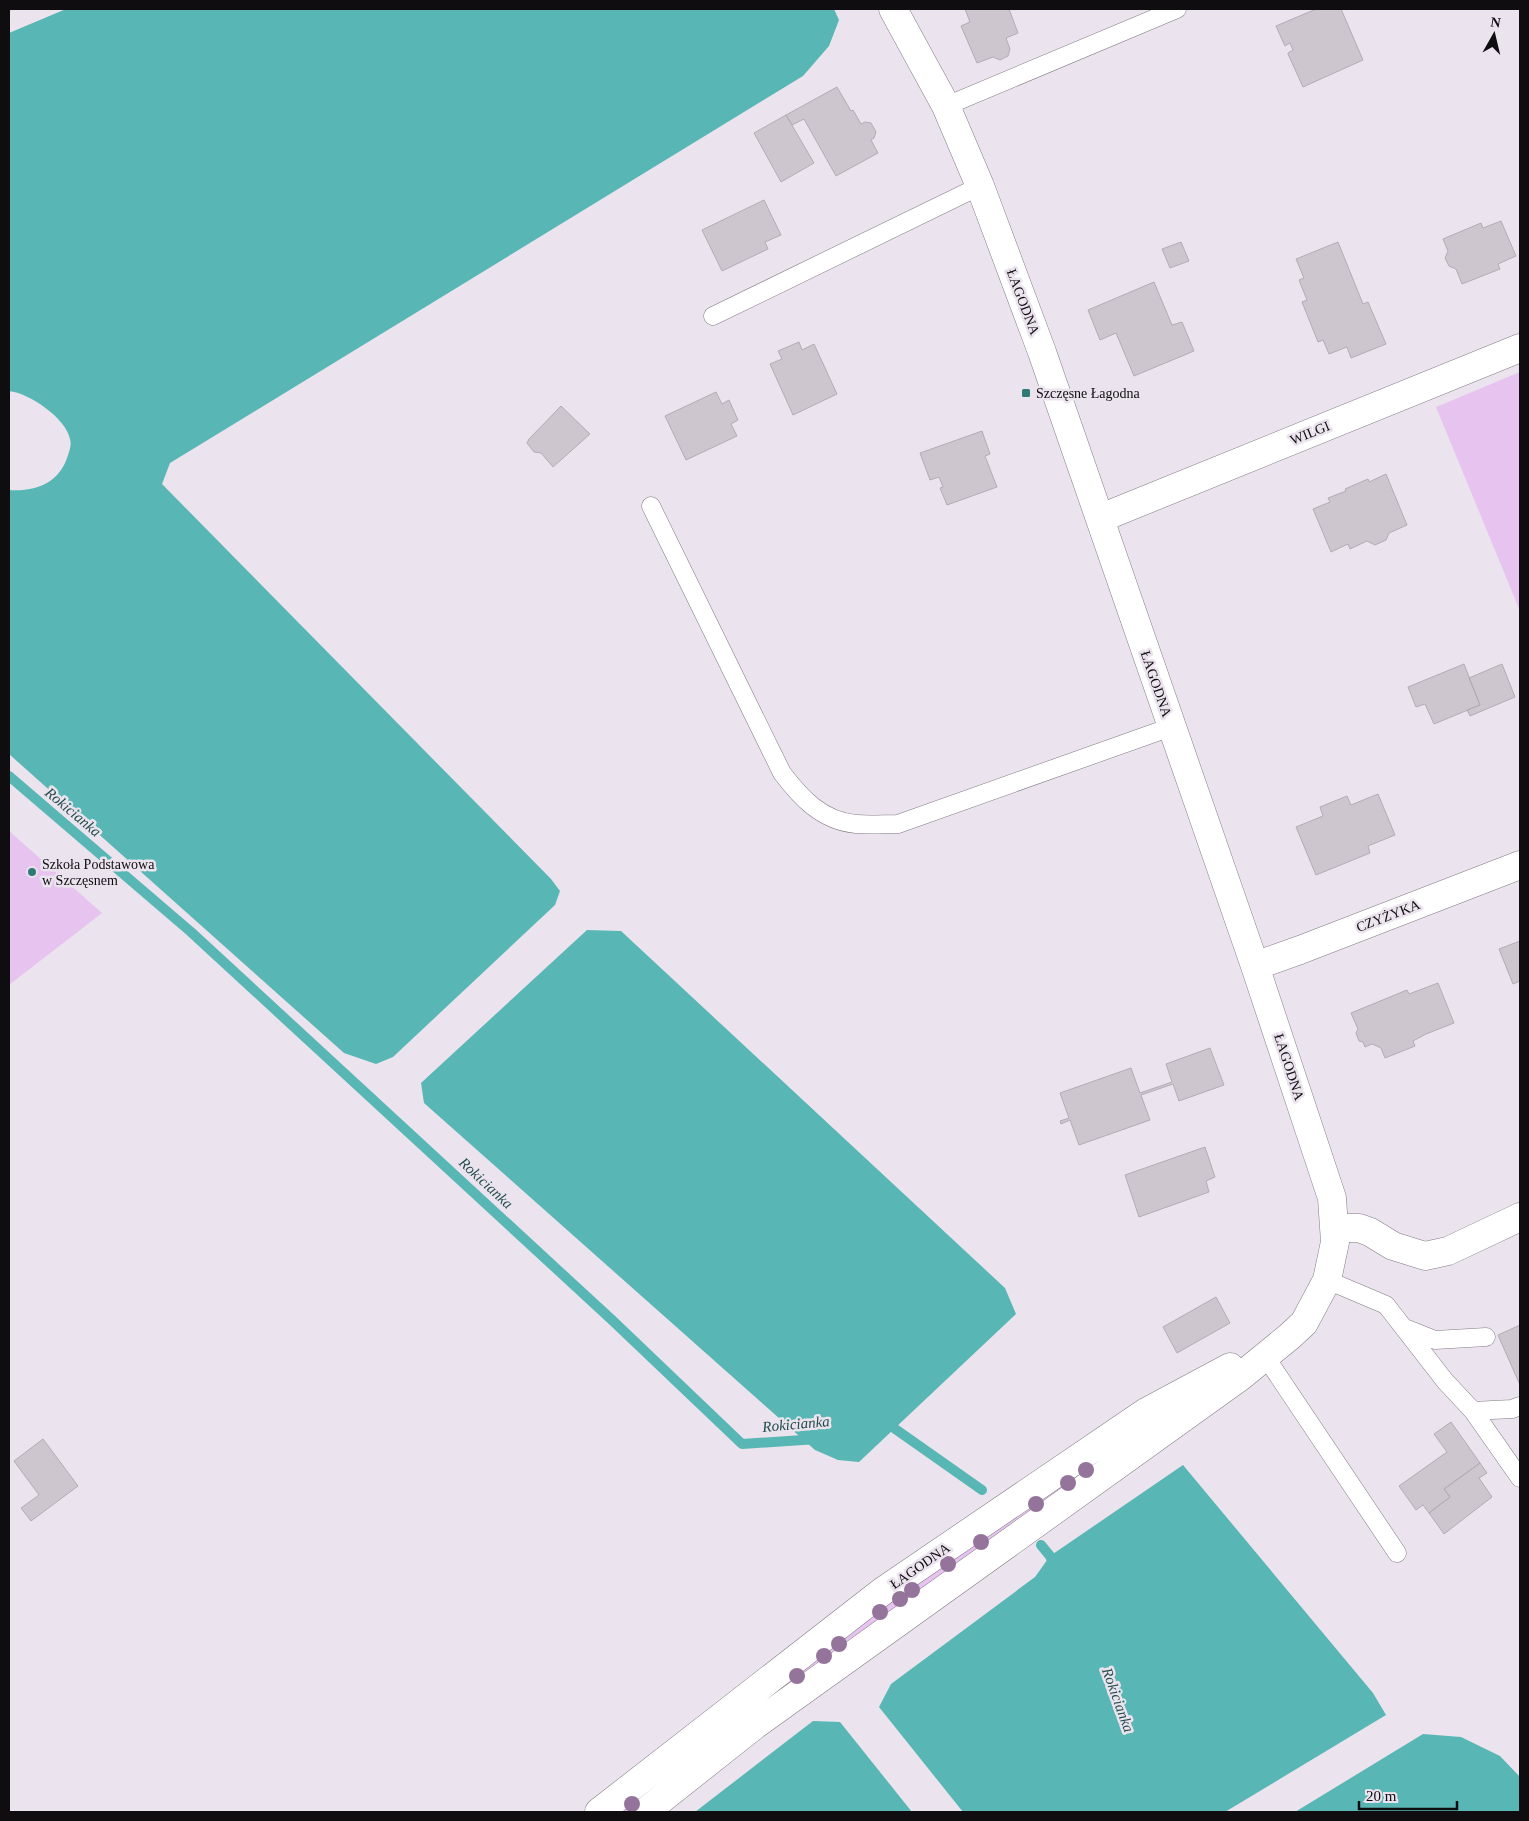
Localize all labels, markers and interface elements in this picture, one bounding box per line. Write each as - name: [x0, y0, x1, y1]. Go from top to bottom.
- north arrow: [1469, 10, 1519, 60]
- text: N: [1490, 14, 1502, 31]
- street label: ŁAGODNA: [1004, 267, 1043, 338]
- place label: Szczęsne Łagodna: [1036, 386, 1141, 401]
- marker: Szczęsne Łagodna: [1020, 387, 1032, 399]
- street label: WILGI: [1288, 418, 1332, 448]
- street label: ŁAGODNA: [1138, 649, 1175, 720]
- water label: Rokicianka: [41, 784, 104, 840]
- place label: Szkoła Podstawowa w Szczęsnem: [42, 857, 155, 888]
- marker: Szkoła Podstawowa w Szczęsnem: [26, 866, 38, 878]
- street label: CZYŻYKA: [1354, 897, 1423, 935]
- street label: ŁAGODNA: [1271, 1032, 1307, 1103]
- water label: Rokicianka: [455, 1153, 516, 1212]
- water label: Rokicianka: [761, 1413, 830, 1435]
- street label: ŁAGODNA: [887, 1539, 953, 1592]
- water label: Rokicianka: [1099, 1665, 1137, 1734]
- scale bar: [1359, 1778, 1456, 1810]
- text: 20 m: [1366, 1788, 1397, 1804]

